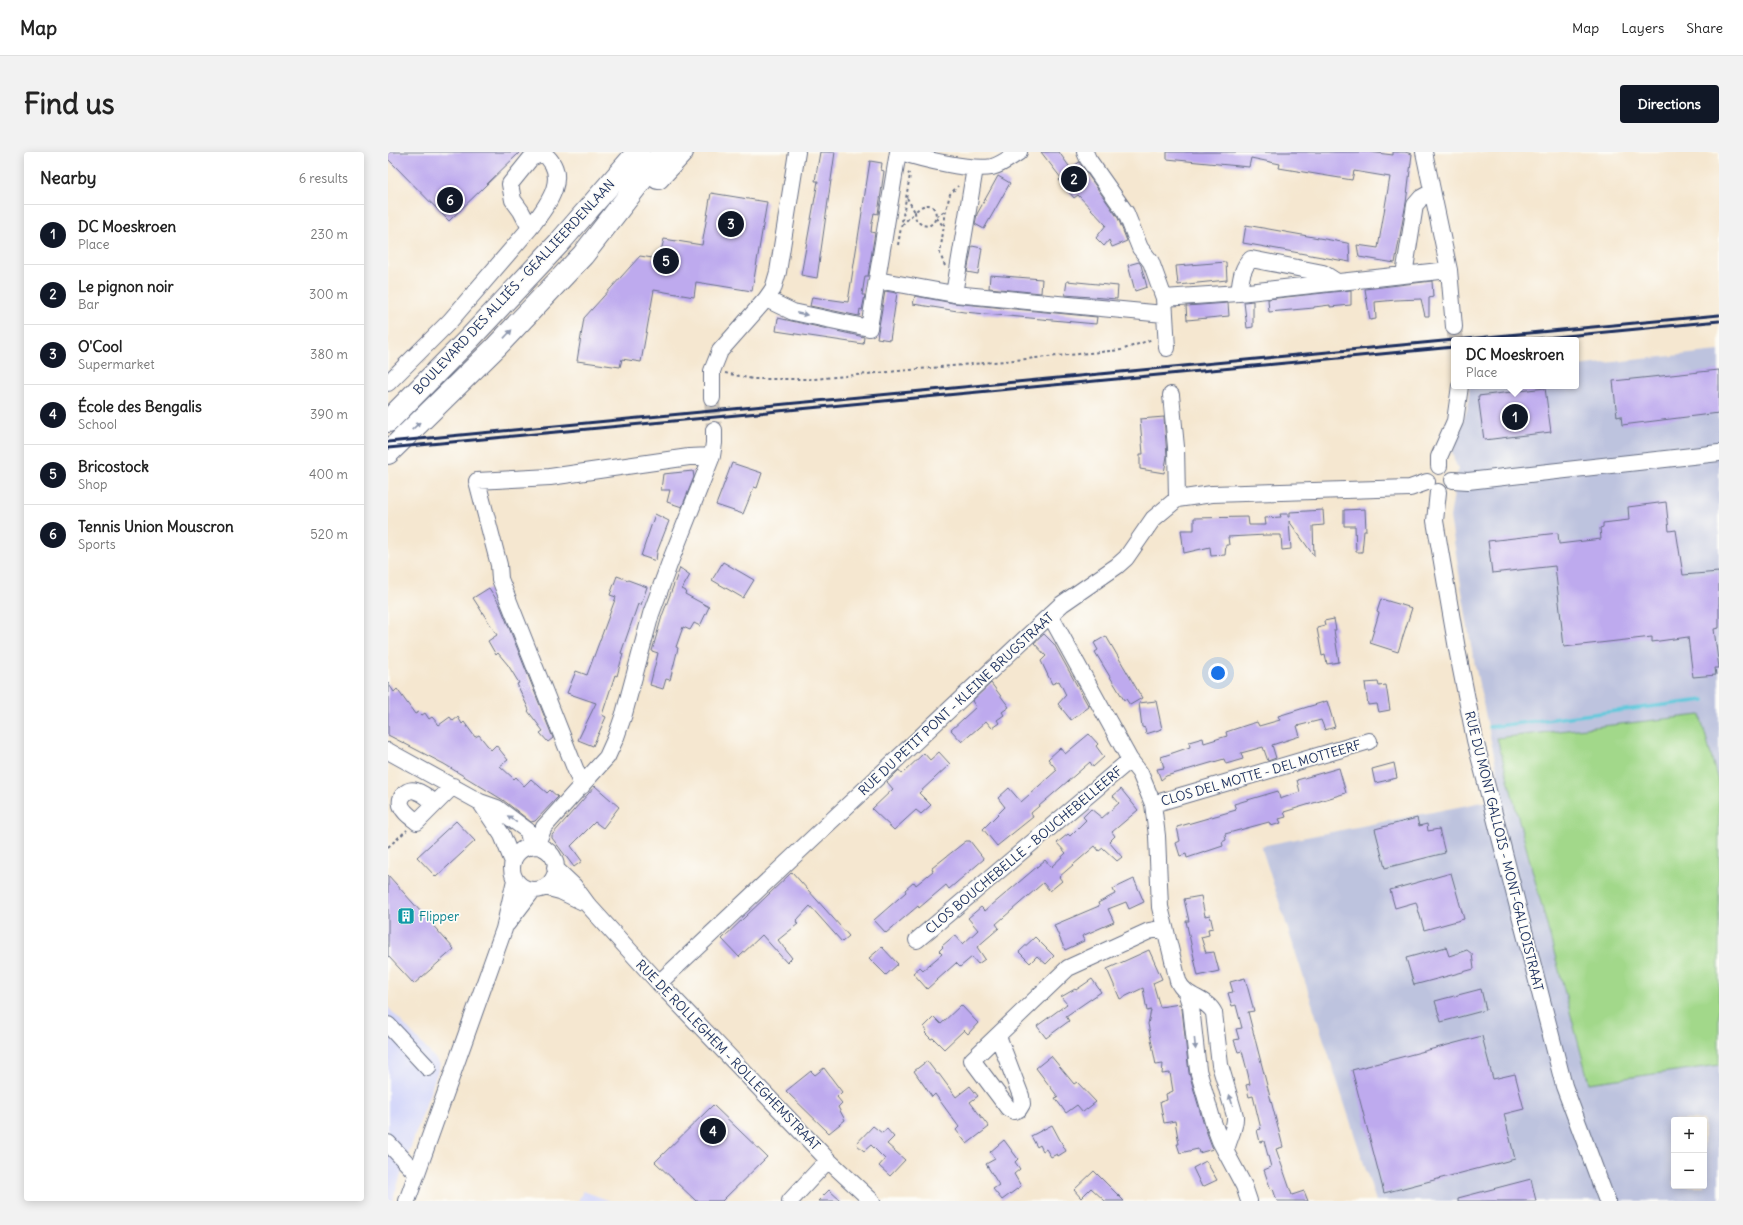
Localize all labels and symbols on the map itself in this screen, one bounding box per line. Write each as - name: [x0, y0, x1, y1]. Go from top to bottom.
- pin: 2: [1061, 164, 1087, 194]
- street label: BOULEVARD DES ALLIÉS - GEALLIEERDENLAAN: [409, 175, 618, 398]
- pin: 6: [437, 185, 463, 215]
- pin: 3: [718, 209, 744, 239]
- pin: 5: [653, 246, 679, 276]
- one-way arrow: [796, 311, 808, 317]
- one-way arrow: [504, 329, 513, 339]
- pin: 1: [1502, 402, 1528, 432]
- one-way arrow: [411, 421, 421, 431]
- street label: RUE DU PETIT PONT - KLEINE BRUGSTRAAT: [855, 609, 1057, 799]
- your location: [1208, 663, 1228, 683]
- street label: RUE DU MONT GALLOIS - MONT-GALLOISTRAAT: [1461, 709, 1547, 993]
- street label: CLOS DEL MOTTE - DEL MOTTEERF: [1159, 736, 1364, 810]
- street label: CLOS BOUCHEBELLE - BOUCHEBELLEERF: [922, 762, 1127, 938]
- one-way arrow: [506, 815, 517, 823]
- building icon: Flipper: [396, 906, 416, 926]
- place label: Flipper: [419, 908, 460, 925]
- street label: RUE DE ROLLEGHEM - ROLLEGHEMSTRAAT: [632, 956, 824, 1154]
- one-way arrow: [1192, 1038, 1198, 1050]
- one-way arrow: [1228, 1094, 1234, 1106]
- pin: 4: [700, 1116, 726, 1146]

